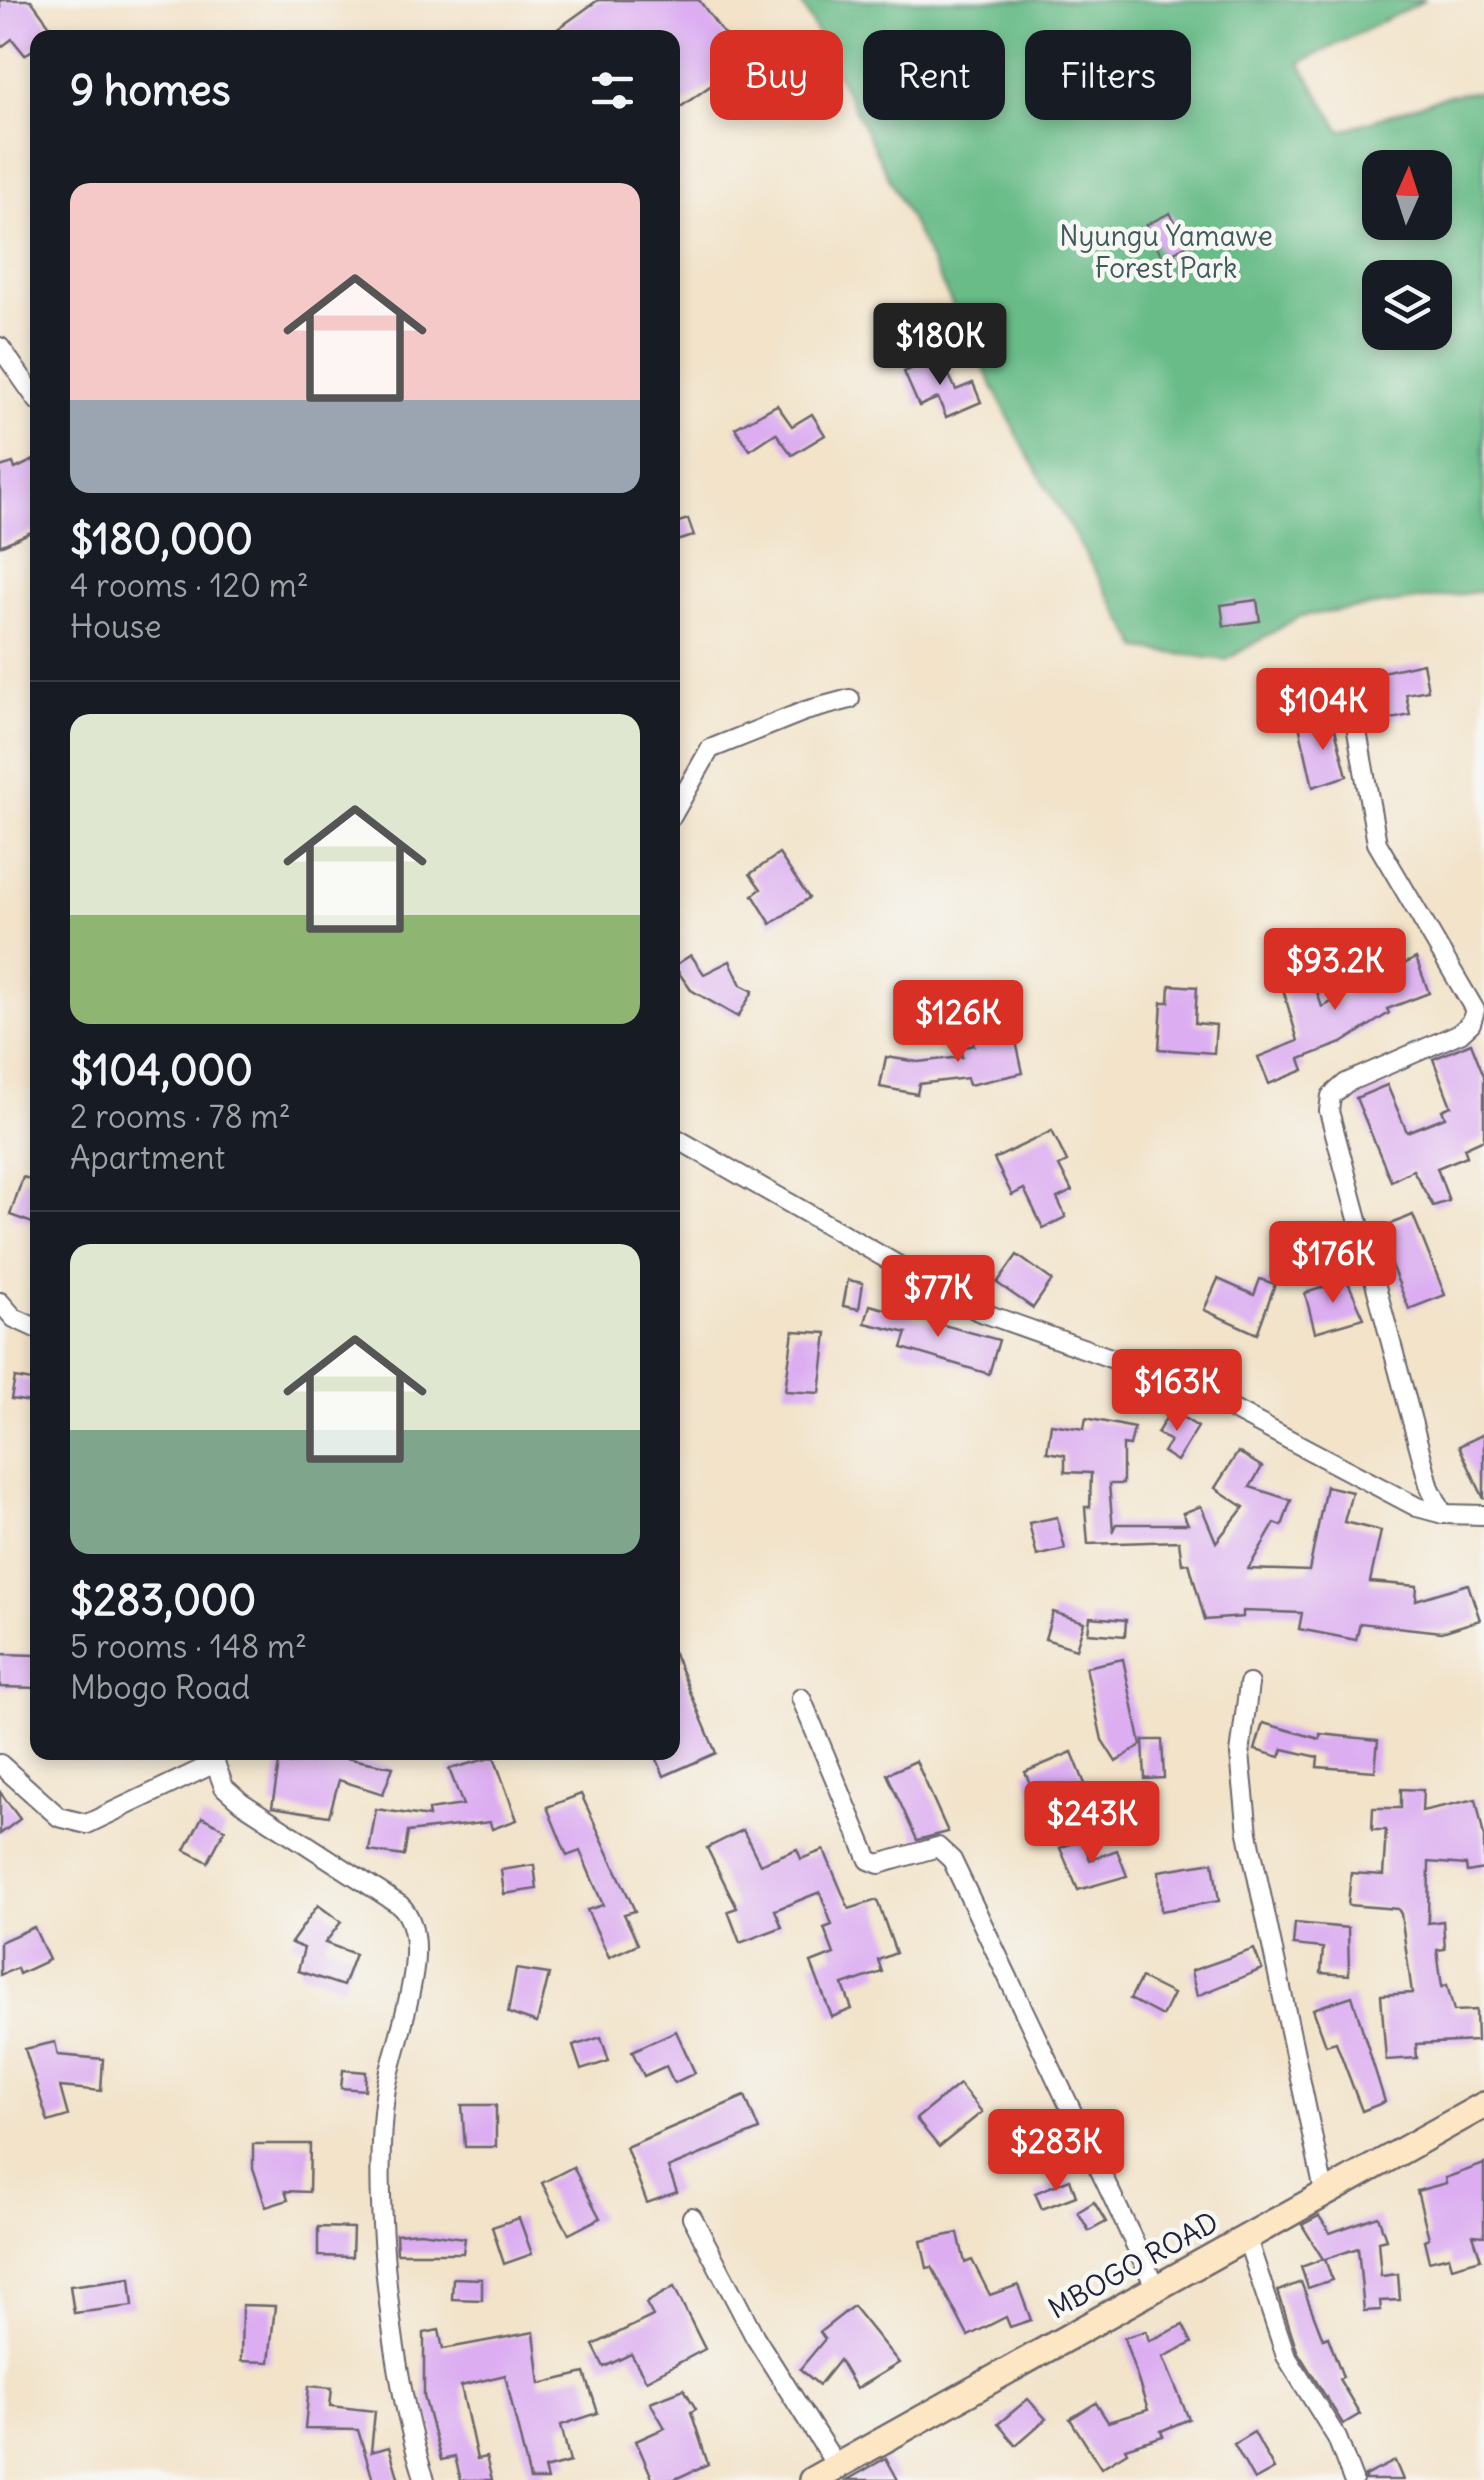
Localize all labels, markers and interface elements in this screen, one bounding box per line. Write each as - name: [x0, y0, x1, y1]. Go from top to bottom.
- chip: Buy: [710, 30, 843, 120]
- chip: Rent: [863, 30, 1005, 120]
- chip: Filters: [1025, 30, 1191, 120]
- icon: filters: [585, 63, 640, 118]
- text: 9 homes: [70, 64, 231, 116]
- north arrow: [1362, 150, 1452, 240]
- map controls: [1362, 150, 1452, 350]
- park label: Nyungu Yamawe Forest Park: [1059, 218, 1273, 286]
- icon: home: [265, 248, 445, 428]
- button: layers: [1362, 260, 1452, 350]
- pin: $180K: [870, 303, 1010, 388]
- text: $180K: [895, 315, 985, 356]
- text: $180,000: [70, 513, 253, 565]
- text: 4 rooms · 120 m²: [70, 565, 309, 606]
- text: House: [70, 606, 161, 647]
- pin: $104K: [1253, 668, 1393, 753]
- text: $104K: [1278, 680, 1368, 721]
- icon: home: [265, 779, 445, 959]
- pin: $93.2K: [1254, 928, 1416, 1013]
- text: $93.2K: [1286, 940, 1384, 981]
- pin: $126K: [888, 980, 1028, 1065]
- text: $126K: [915, 992, 1001, 1033]
- text: $104,000: [70, 1044, 253, 1096]
- text: 2 rooms · 78 m²: [70, 1096, 291, 1137]
- text: Apartment: [70, 1137, 225, 1178]
- pin: $176K: [1263, 1221, 1403, 1306]
- text: $176K: [1291, 1233, 1375, 1274]
- pin: $77K: [879, 1255, 997, 1340]
- text: $77K: [904, 1267, 972, 1308]
- icon: home: [265, 1309, 445, 1489]
- pin: $163K: [1107, 1349, 1247, 1434]
- text: $163K: [1134, 1361, 1220, 1402]
- text: $283,000: [70, 1574, 256, 1626]
- text: 5 rooms · 148 m²: [70, 1626, 307, 1667]
- text: Mbogo Road: [70, 1667, 250, 1708]
- pin: $243K: [1022, 1781, 1162, 1866]
- text: $243K: [1046, 1793, 1138, 1834]
- pin: $283K: [986, 2109, 1126, 2194]
- text: $283K: [1010, 2121, 1102, 2162]
- street label: MBOGO ROAD: [1042, 2204, 1224, 2326]

